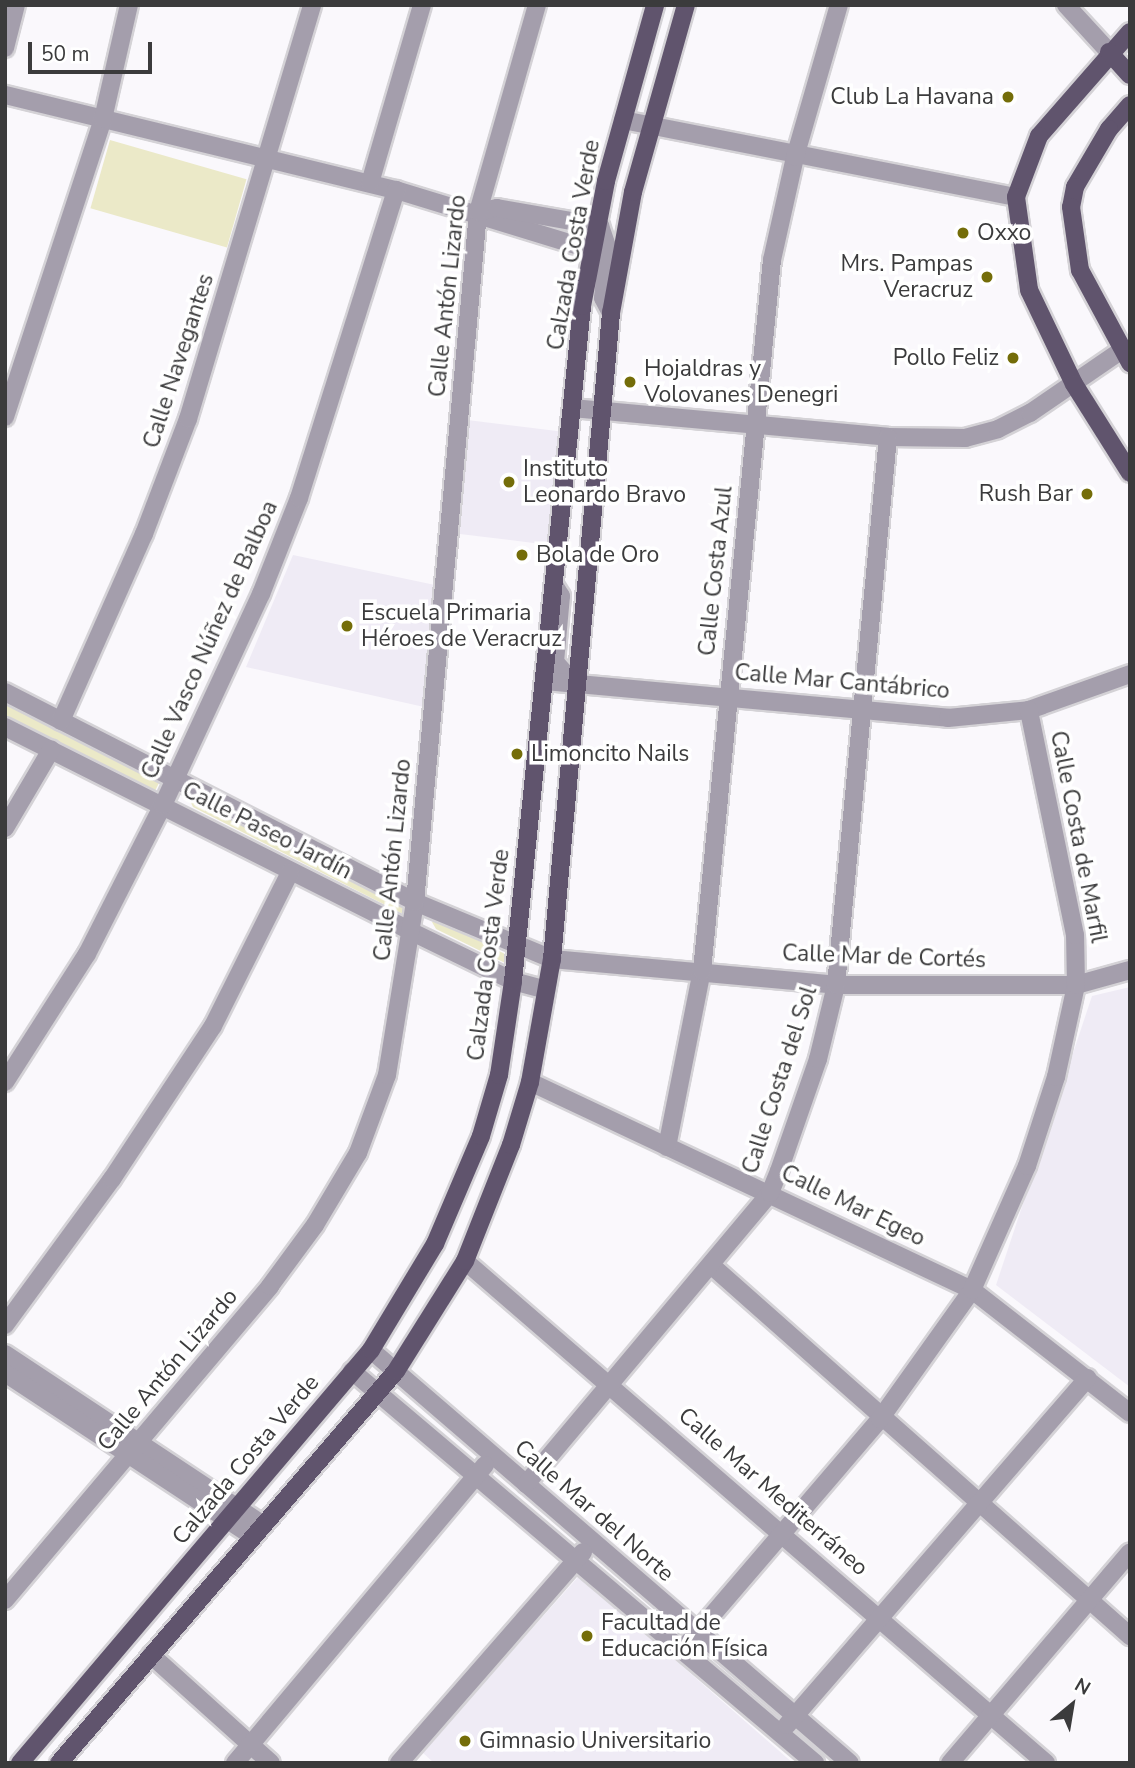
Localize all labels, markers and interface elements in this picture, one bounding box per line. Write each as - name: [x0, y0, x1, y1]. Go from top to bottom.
- scale bar: [32, 28, 156, 72]
- text: 50 m: [41, 40, 90, 68]
- place label: Club La Havana: [830, 83, 994, 111]
- marker: Club La Havana: [1000, 89, 1016, 105]
- street label: Calzada Costa Verde: [542, 138, 606, 352]
- street label: Calle Antón Lizardo: [424, 193, 472, 399]
- place label: Oxxo: [977, 219, 1031, 247]
- marker: Oxxo: [955, 225, 971, 241]
- place label: Mrs. Pampas Veracruz: [841, 250, 973, 304]
- marker: Mrs. Pampas Veracruz: [979, 269, 995, 285]
- street label: Calle Navegantes: [138, 270, 220, 452]
- place label: Pollo Feliz: [893, 344, 999, 372]
- marker: Pollo Feliz: [1005, 350, 1021, 366]
- place label: Hojaldras y Volovanes Denegri: [644, 355, 838, 409]
- marker: Hojaldras y Volovanes Denegri: [622, 374, 638, 390]
- place label: Instituto Leonardo Bravo: [523, 455, 686, 509]
- marker: Instituto Leonardo Bravo: [501, 474, 517, 490]
- place label: Rush Bar: [979, 480, 1073, 508]
- street label: Calle Costa Azul: [693, 485, 739, 657]
- marker: Rush Bar: [1079, 486, 1095, 502]
- street label: Calle Vasco Núñez de Balboa: [136, 496, 284, 784]
- place label: Bola de Oro: [536, 541, 659, 569]
- marker: Bola de Oro: [514, 547, 530, 563]
- place label: Escuela Primaria Héroes de Veracruz: [361, 599, 562, 653]
- marker: Escuela Primaria Héroes de Veracruz: [339, 618, 355, 634]
- street label: Calle Mar Cantábrico: [733, 659, 951, 705]
- street label: Calle Costa de Marfil: [1044, 729, 1112, 945]
- place label: Limoncito Nails: [531, 740, 689, 768]
- marker: Limoncito Nails: [509, 746, 525, 762]
- street label: Calle Antón Lizardo: [369, 757, 417, 963]
- street label: Calle Paseo Jardín: [178, 776, 356, 886]
- street label: Calzada Costa Verde: [462, 847, 516, 1063]
- street label: Calle Mar de Cortés: [782, 940, 986, 974]
- street label: Calle Costa del Sol: [737, 983, 823, 1177]
- street label: Calle Mar Egeo: [777, 1159, 929, 1253]
- street label: Calle Antón Lizardo: [92, 1283, 244, 1457]
- street label: Calzada Costa Verde: [167, 1369, 325, 1551]
- street label: Calle Mar Mediterráneo: [672, 1402, 874, 1582]
- street label: Calle Mar del Norte: [509, 1434, 679, 1588]
- place label: Facultad de Educación Física: [601, 1609, 768, 1663]
- marker: Facultad de Educación Física: [579, 1628, 595, 1644]
- north arrow: [1037, 1670, 1107, 1740]
- text: N: [1070, 1672, 1095, 1702]
- place label: Gimnasio Universitario: [479, 1727, 711, 1755]
- marker: Gimnasio Universitario: [457, 1733, 473, 1749]

